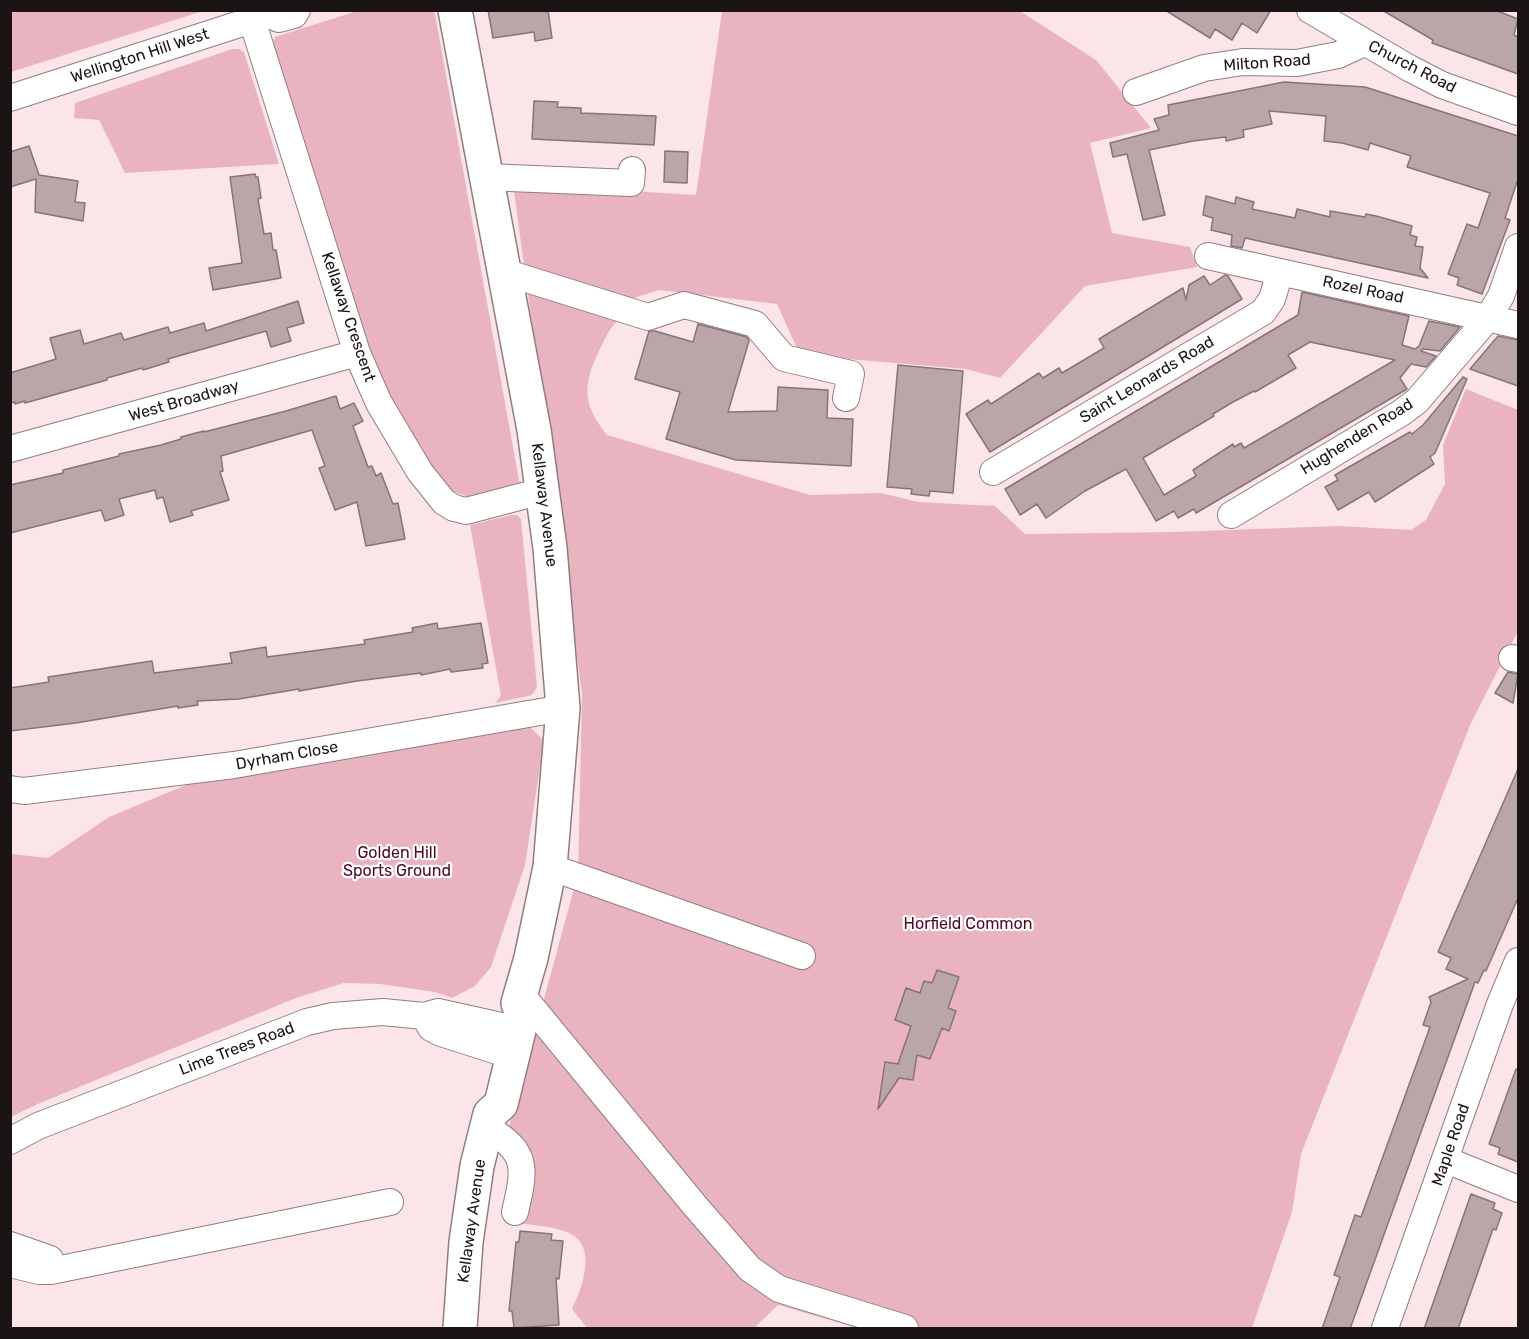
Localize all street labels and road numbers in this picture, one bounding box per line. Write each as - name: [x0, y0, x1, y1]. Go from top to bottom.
- street label: Wellington Hill West: [68, 25, 212, 87]
- street label: Church Road: [1365, 37, 1459, 97]
- street label: Milton Road: [1223, 50, 1311, 76]
- street label: Kellaway Crescent: [317, 250, 379, 384]
- street label: Rozel Road: [1321, 272, 1405, 308]
- street label: Saint Leonards Road: [1076, 332, 1218, 428]
- street label: West Broadway: [127, 376, 241, 426]
- street label: Hughenden Road: [1297, 395, 1417, 479]
- street label: Kellaway Avenue: [527, 442, 561, 568]
- street label: Dyrham Close: [234, 738, 340, 774]
- street label: Lime Trees Road: [177, 1018, 297, 1080]
- street label: Maple Road: [1428, 1101, 1474, 1189]
- street label: Kellaway Avenue: [454, 1158, 490, 1284]

